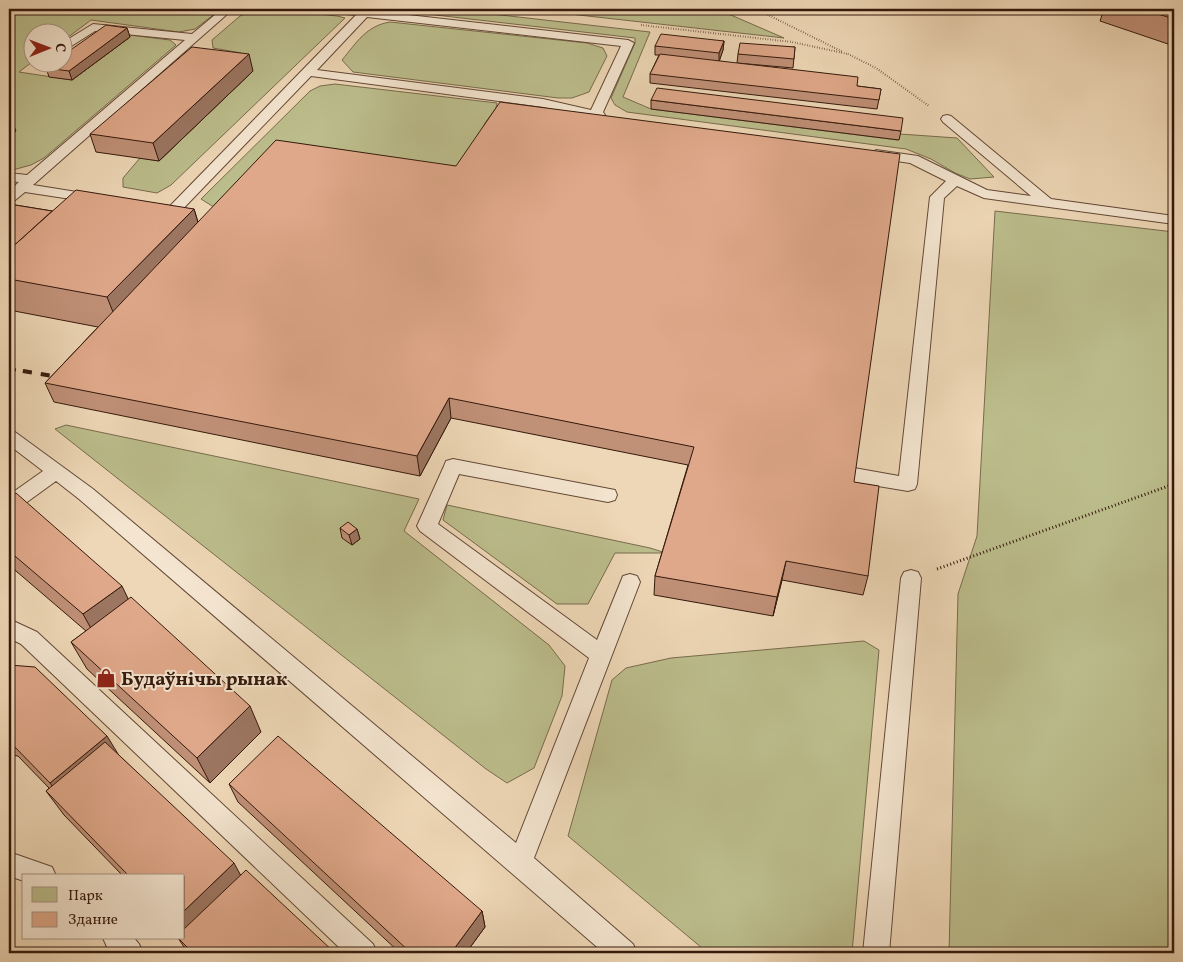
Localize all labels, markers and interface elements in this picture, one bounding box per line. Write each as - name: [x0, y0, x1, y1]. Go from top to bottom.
- north arrow: [22, 22, 72, 72]
- text: С: [50, 43, 69, 52]
- shop icon: Будаўнічы рынак: [95, 667, 117, 689]
- place label: Будаўнічы рынак: [121, 667, 288, 693]
- legend: [22, 874, 185, 940]
- text: Парк: [68, 886, 103, 907]
- text: Здание: [68, 910, 118, 931]

